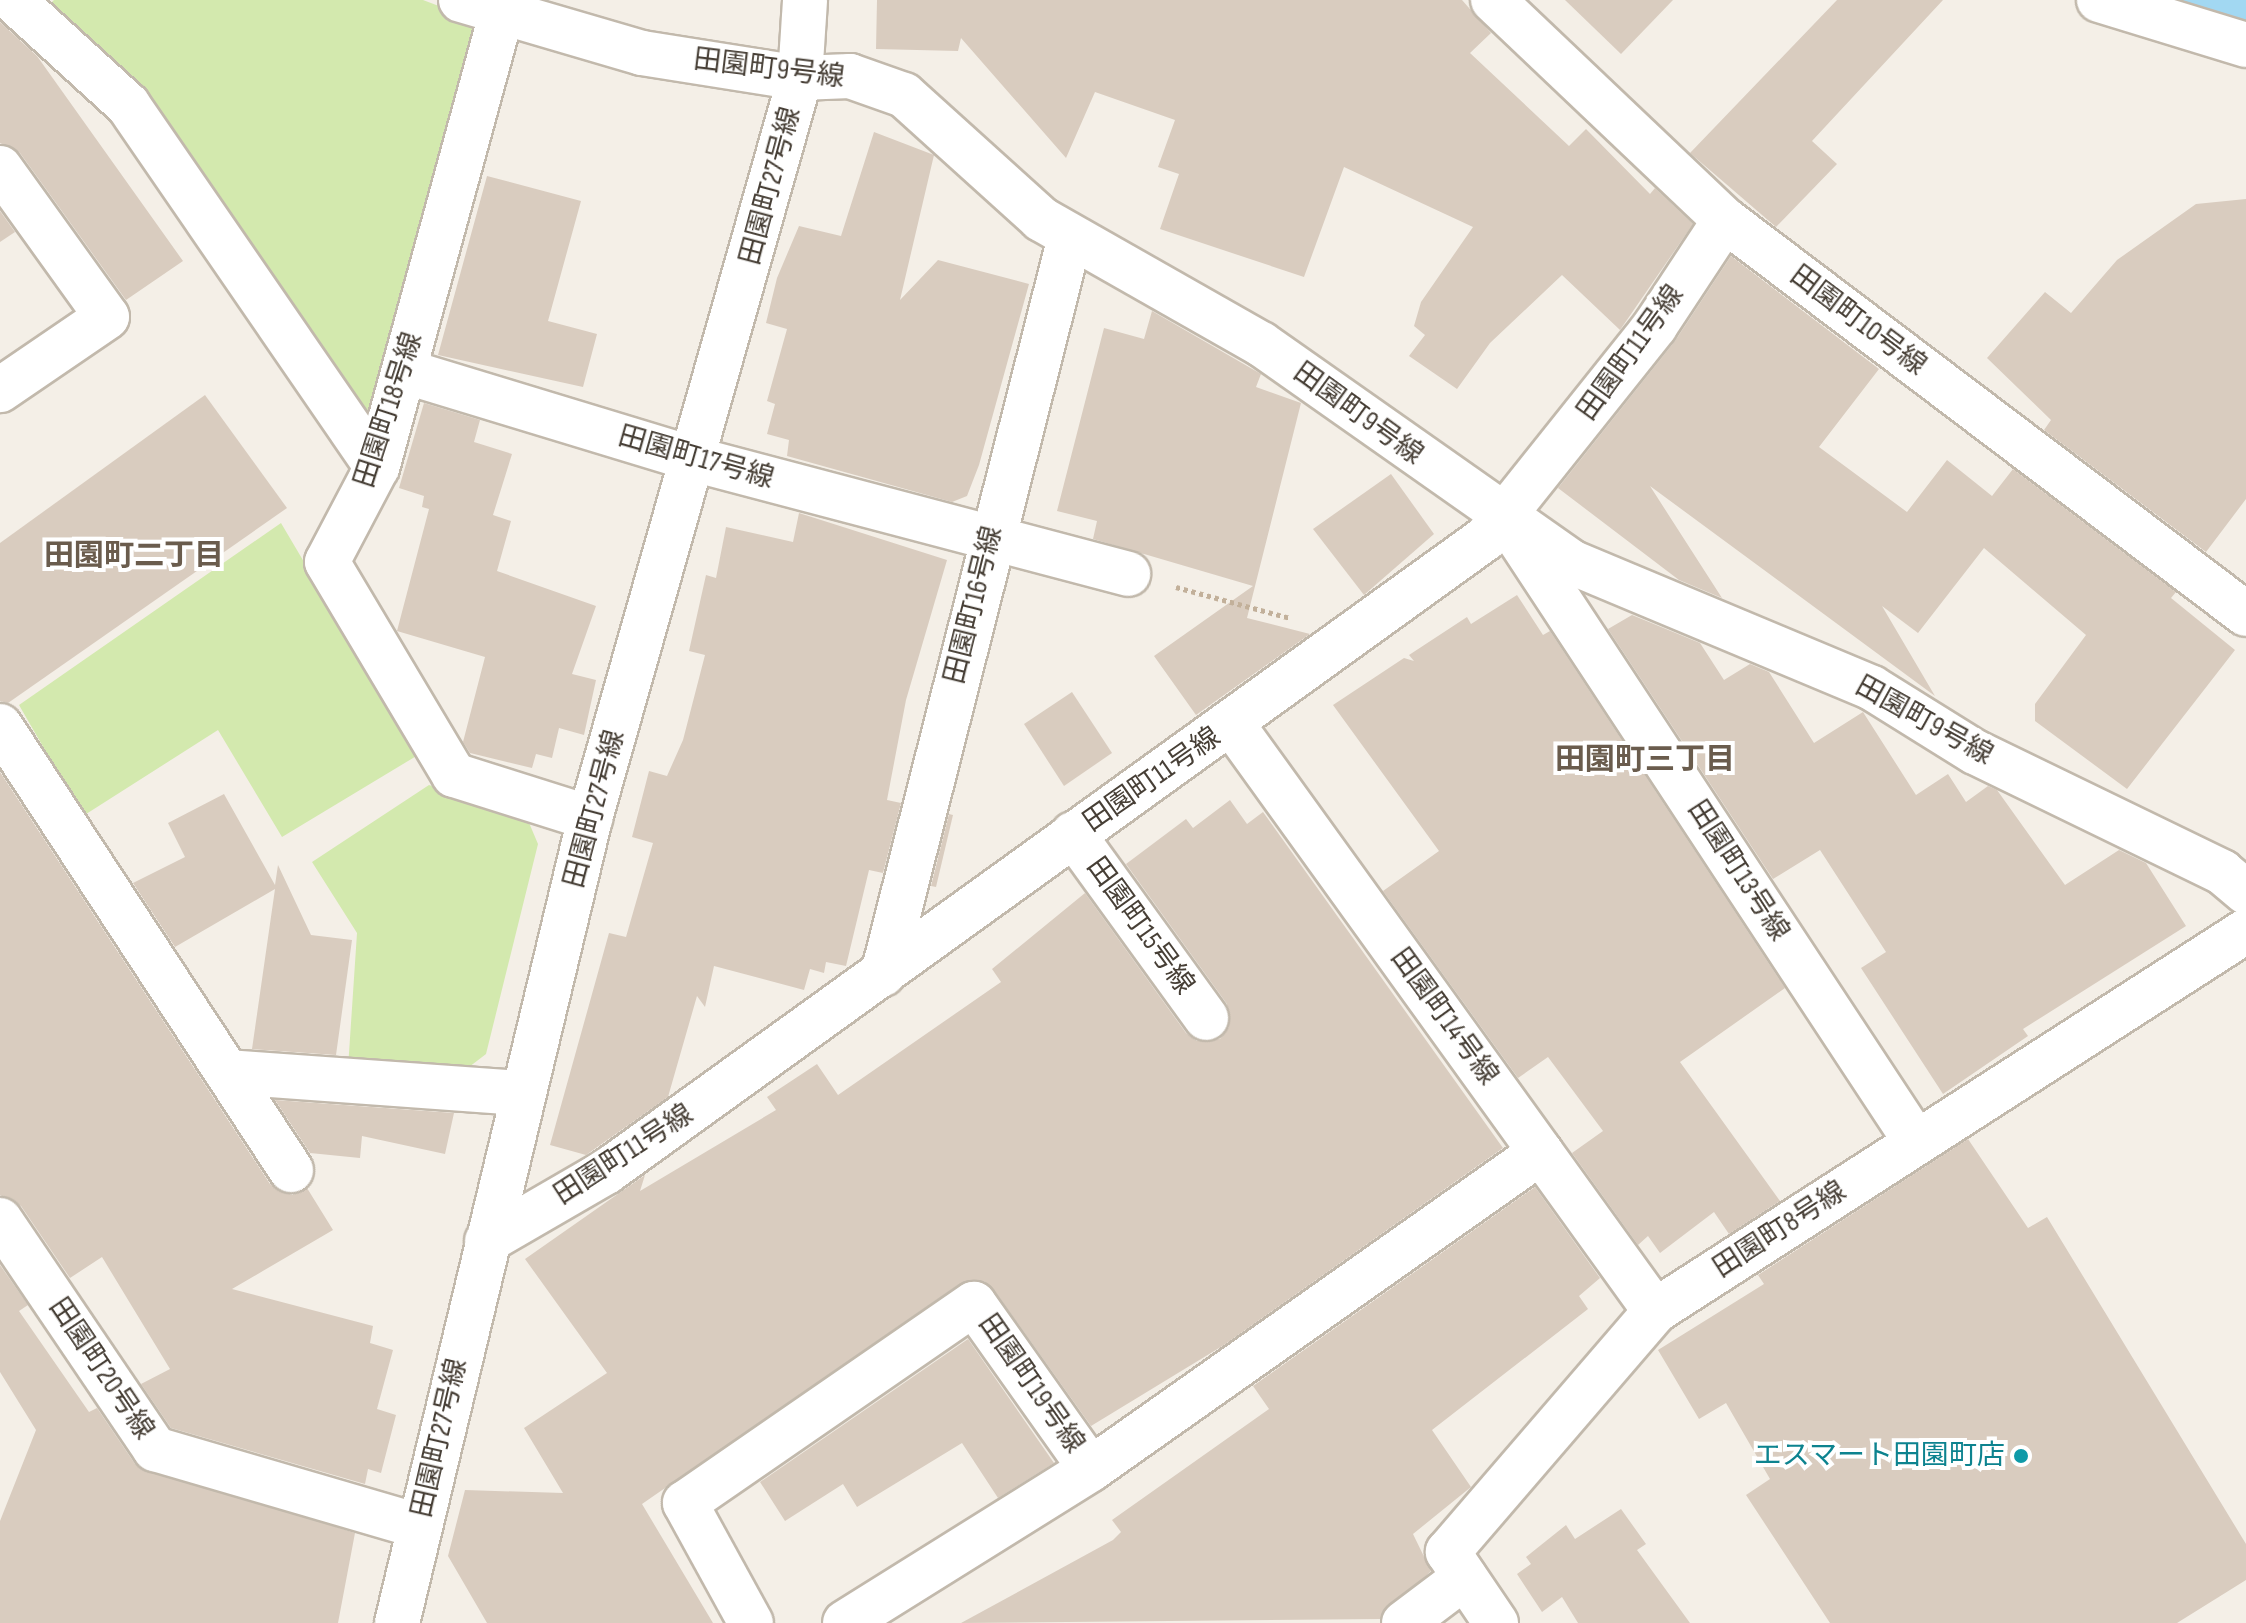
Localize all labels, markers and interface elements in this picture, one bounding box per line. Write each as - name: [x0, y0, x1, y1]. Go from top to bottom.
- street label: 田園町9号線: [691, 43, 847, 95]
- street label: 田園町27号線: [734, 103, 808, 269]
- street label: 田園町10号線: [1783, 259, 1933, 383]
- street label: 田園町11号線: [1571, 279, 1691, 427]
- street label: 田園町18号線: [348, 328, 430, 492]
- street label: 田園町9号線: [1286, 356, 1430, 472]
- street label: 田園町17号線: [614, 420, 778, 496]
- street label: 田園町16号線: [938, 522, 1010, 688]
- district label: 田園町二丁目: [44, 538, 224, 574]
- street label: 田園町9号線: [1849, 669, 1999, 773]
- street label: 田園町11号線: [1077, 720, 1227, 840]
- street label: 田園町27号線: [558, 726, 632, 892]
- district label: 田園町三丁目: [1555, 742, 1735, 778]
- street label: 田園町13号線: [1680, 794, 1796, 948]
- street label: 田園町15号線: [1079, 851, 1201, 1001]
- street label: 田園町14号線: [1383, 942, 1505, 1092]
- street label: 田園町11号線: [548, 1097, 700, 1213]
- street label: 田園町8号線: [1707, 1174, 1853, 1286]
- street label: 田園町20号線: [41, 1292, 161, 1446]
- street label: 田園町19号線: [971, 1308, 1091, 1460]
- street label: 田園町27号線: [405, 1355, 475, 1521]
- place label: エスマート田園町店: [1753, 1439, 2005, 1473]
- marker: エスマート田園町店: [2012, 1447, 2030, 1465]

